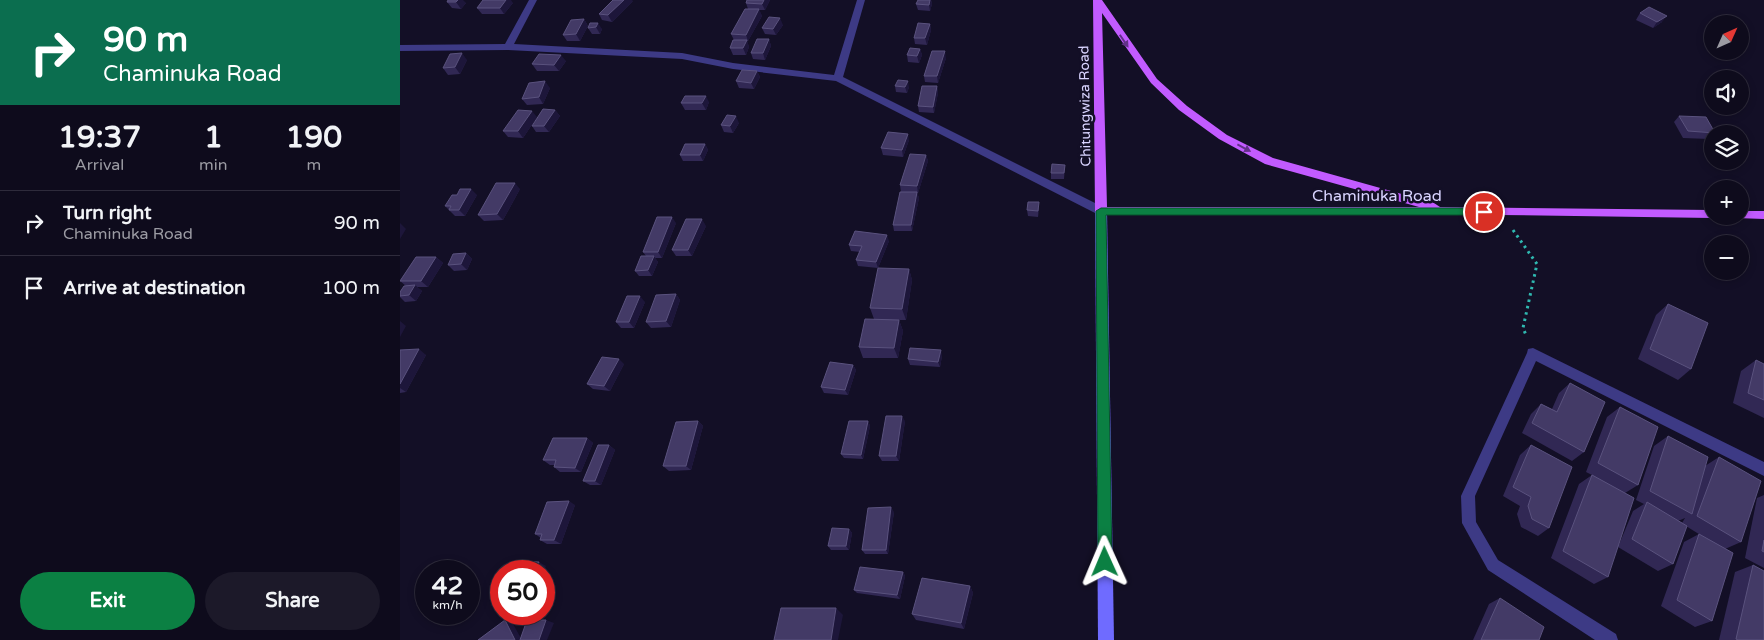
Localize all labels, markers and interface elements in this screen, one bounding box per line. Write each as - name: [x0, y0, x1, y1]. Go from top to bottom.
- north arrow: [1704, 15, 1749, 60]
- map controls: [1704, 15, 1749, 280]
- text: 90 m: [103, 19, 188, 61]
- icon: right: [20, 20, 85, 85]
- one-way arrow: [1120, 34, 1129, 48]
- street label: Chitungwiza Road: [1075, 45, 1095, 167]
- text: Chaminuka Road: [103, 61, 282, 87]
- button: sound: [1704, 70, 1749, 115]
- text: 19:37: [58, 119, 141, 156]
- text: 1: [204, 119, 223, 156]
- text: 190: [286, 119, 342, 156]
- button: layers: [1704, 125, 1749, 170]
- one-way arrow: [1237, 144, 1251, 152]
- text: Arrival: [75, 155, 124, 175]
- text: min: [199, 155, 228, 175]
- text: m: [306, 155, 321, 175]
- button: +: [1704, 180, 1749, 225]
- street label: Chaminuka Road: [1312, 186, 1442, 206]
- pin: [1463, 191, 1505, 233]
- icon: arrive: [1470, 198, 1498, 226]
- text: Turn right: [63, 202, 151, 224]
- icon: right: [20, 209, 48, 237]
- text: 90 m: [334, 212, 380, 234]
- text: Chaminuka Road: [63, 224, 193, 244]
- button: −: [1704, 235, 1749, 280]
- icon: arrive: [20, 274, 48, 302]
- text: Arrive at destination: [63, 277, 246, 299]
- text: 100 m: [322, 277, 380, 299]
- position arrow: [1078, 535, 1130, 587]
- speed limit sign: 50: [490, 560, 555, 625]
- text: 42: [432, 571, 463, 601]
- button: Exit: [20, 572, 195, 630]
- button: Share: [205, 572, 380, 630]
- text: km/h: [432, 598, 463, 612]

